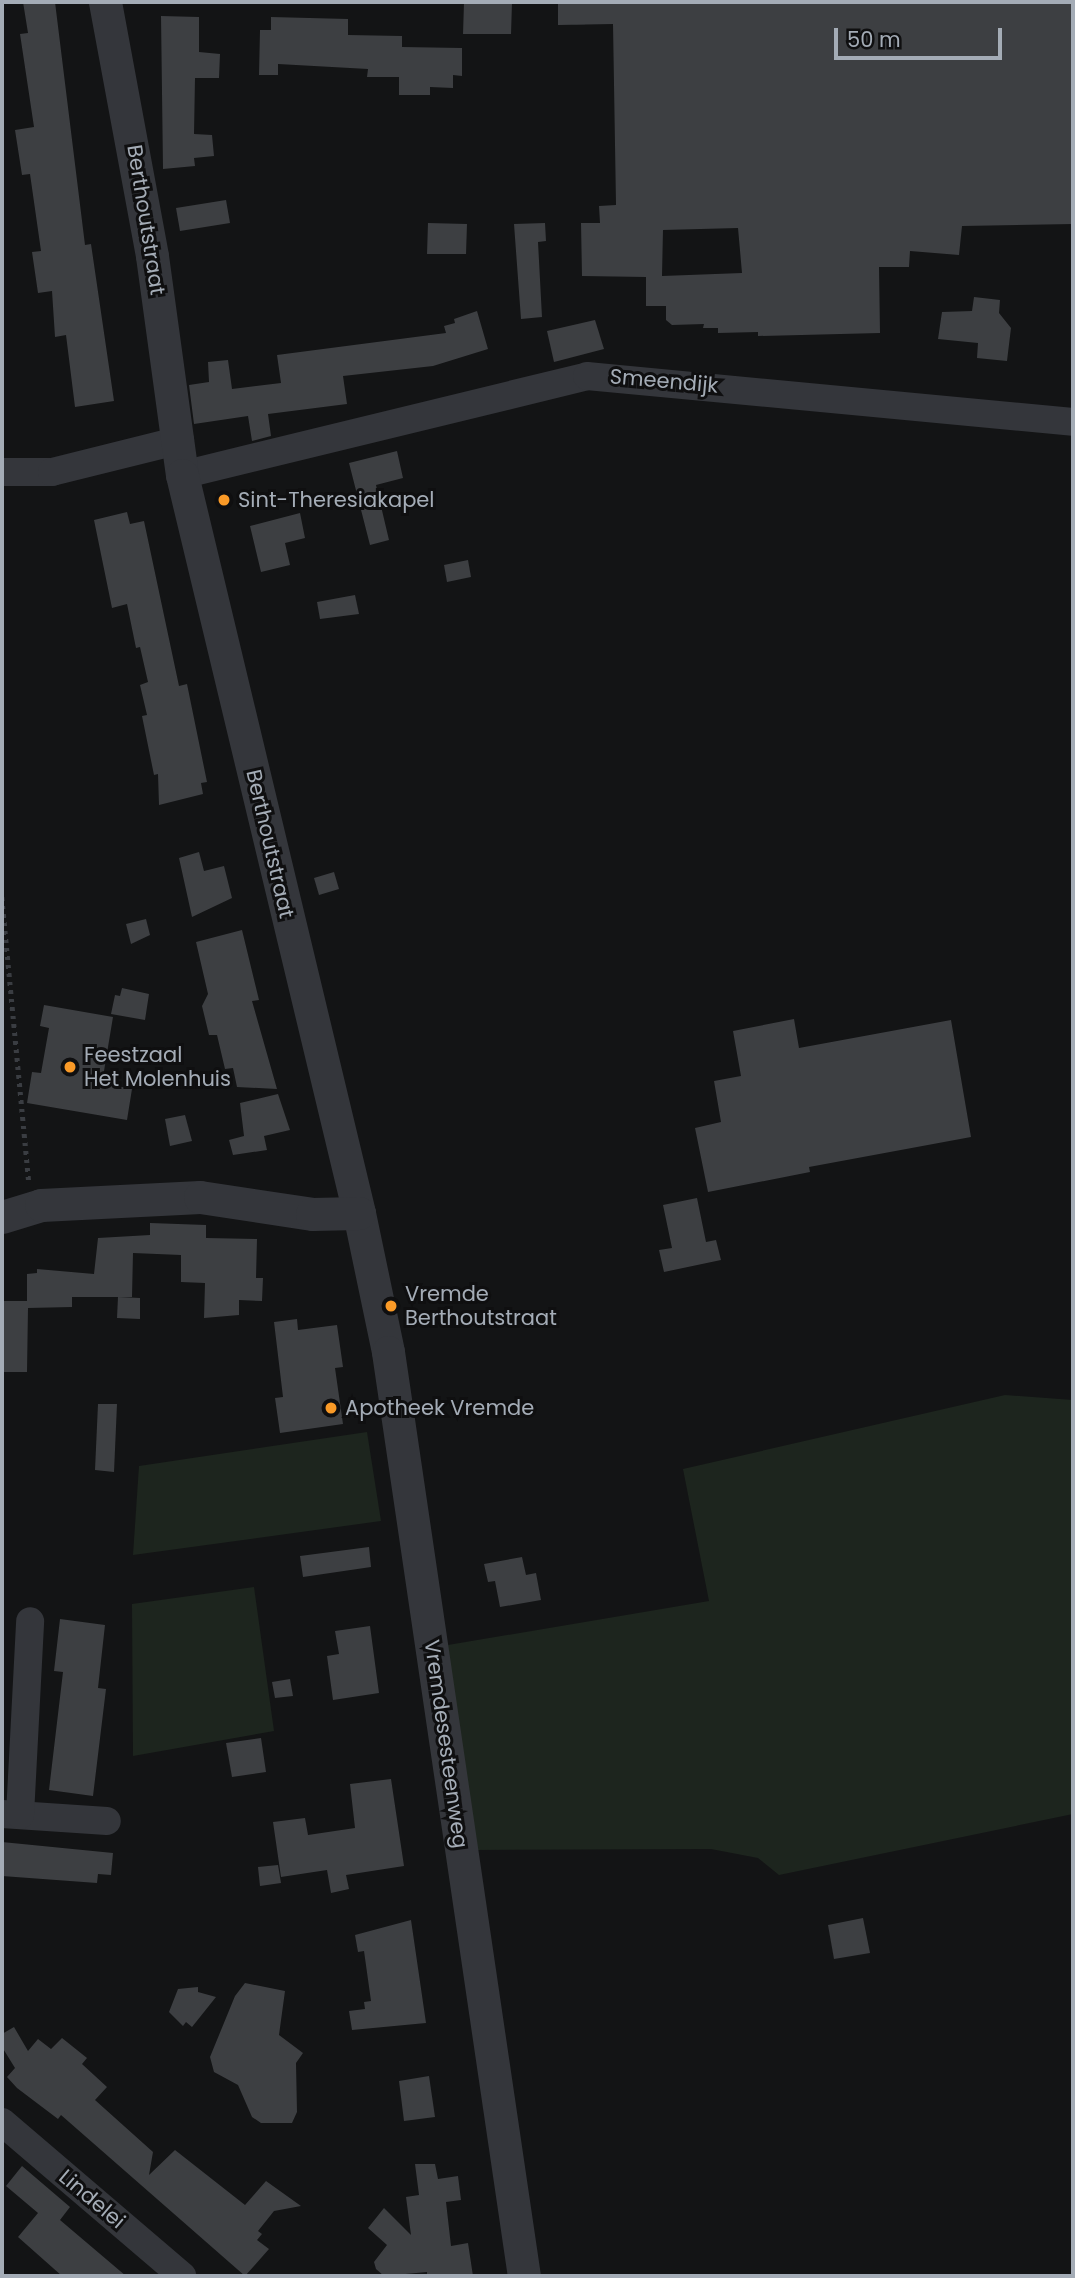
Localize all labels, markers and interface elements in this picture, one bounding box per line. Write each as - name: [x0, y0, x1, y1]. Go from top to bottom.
- scale bar: [837, 14, 1005, 58]
- text: 50 m: [847, 25, 901, 54]
- street label: Berthoutstraat: [122, 143, 170, 297]
- street label: Smeendijk: [609, 364, 719, 398]
- place label: Sint-Theresiakapel: [238, 487, 435, 513]
- marker: Sint-Theresiakapel: [216, 492, 232, 508]
- street label: Berthoutstraat: [241, 767, 299, 921]
- place label: Feestzaal Het Molenhuis: [84, 1042, 231, 1092]
- marker: Feestzaal Het Molenhuis: [62, 1059, 78, 1075]
- place label: Vremde Berthoutstraat: [405, 1281, 557, 1331]
- marker: Vremde Berthoutstraat: [383, 1298, 399, 1314]
- place label: Apotheek Vremde: [345, 1395, 534, 1421]
- marker: Apotheek Vremde: [323, 1400, 339, 1416]
- street label: Vremdesesteenweg: [419, 1638, 473, 1850]
- street label: Lindelei: [54, 2164, 130, 2234]

